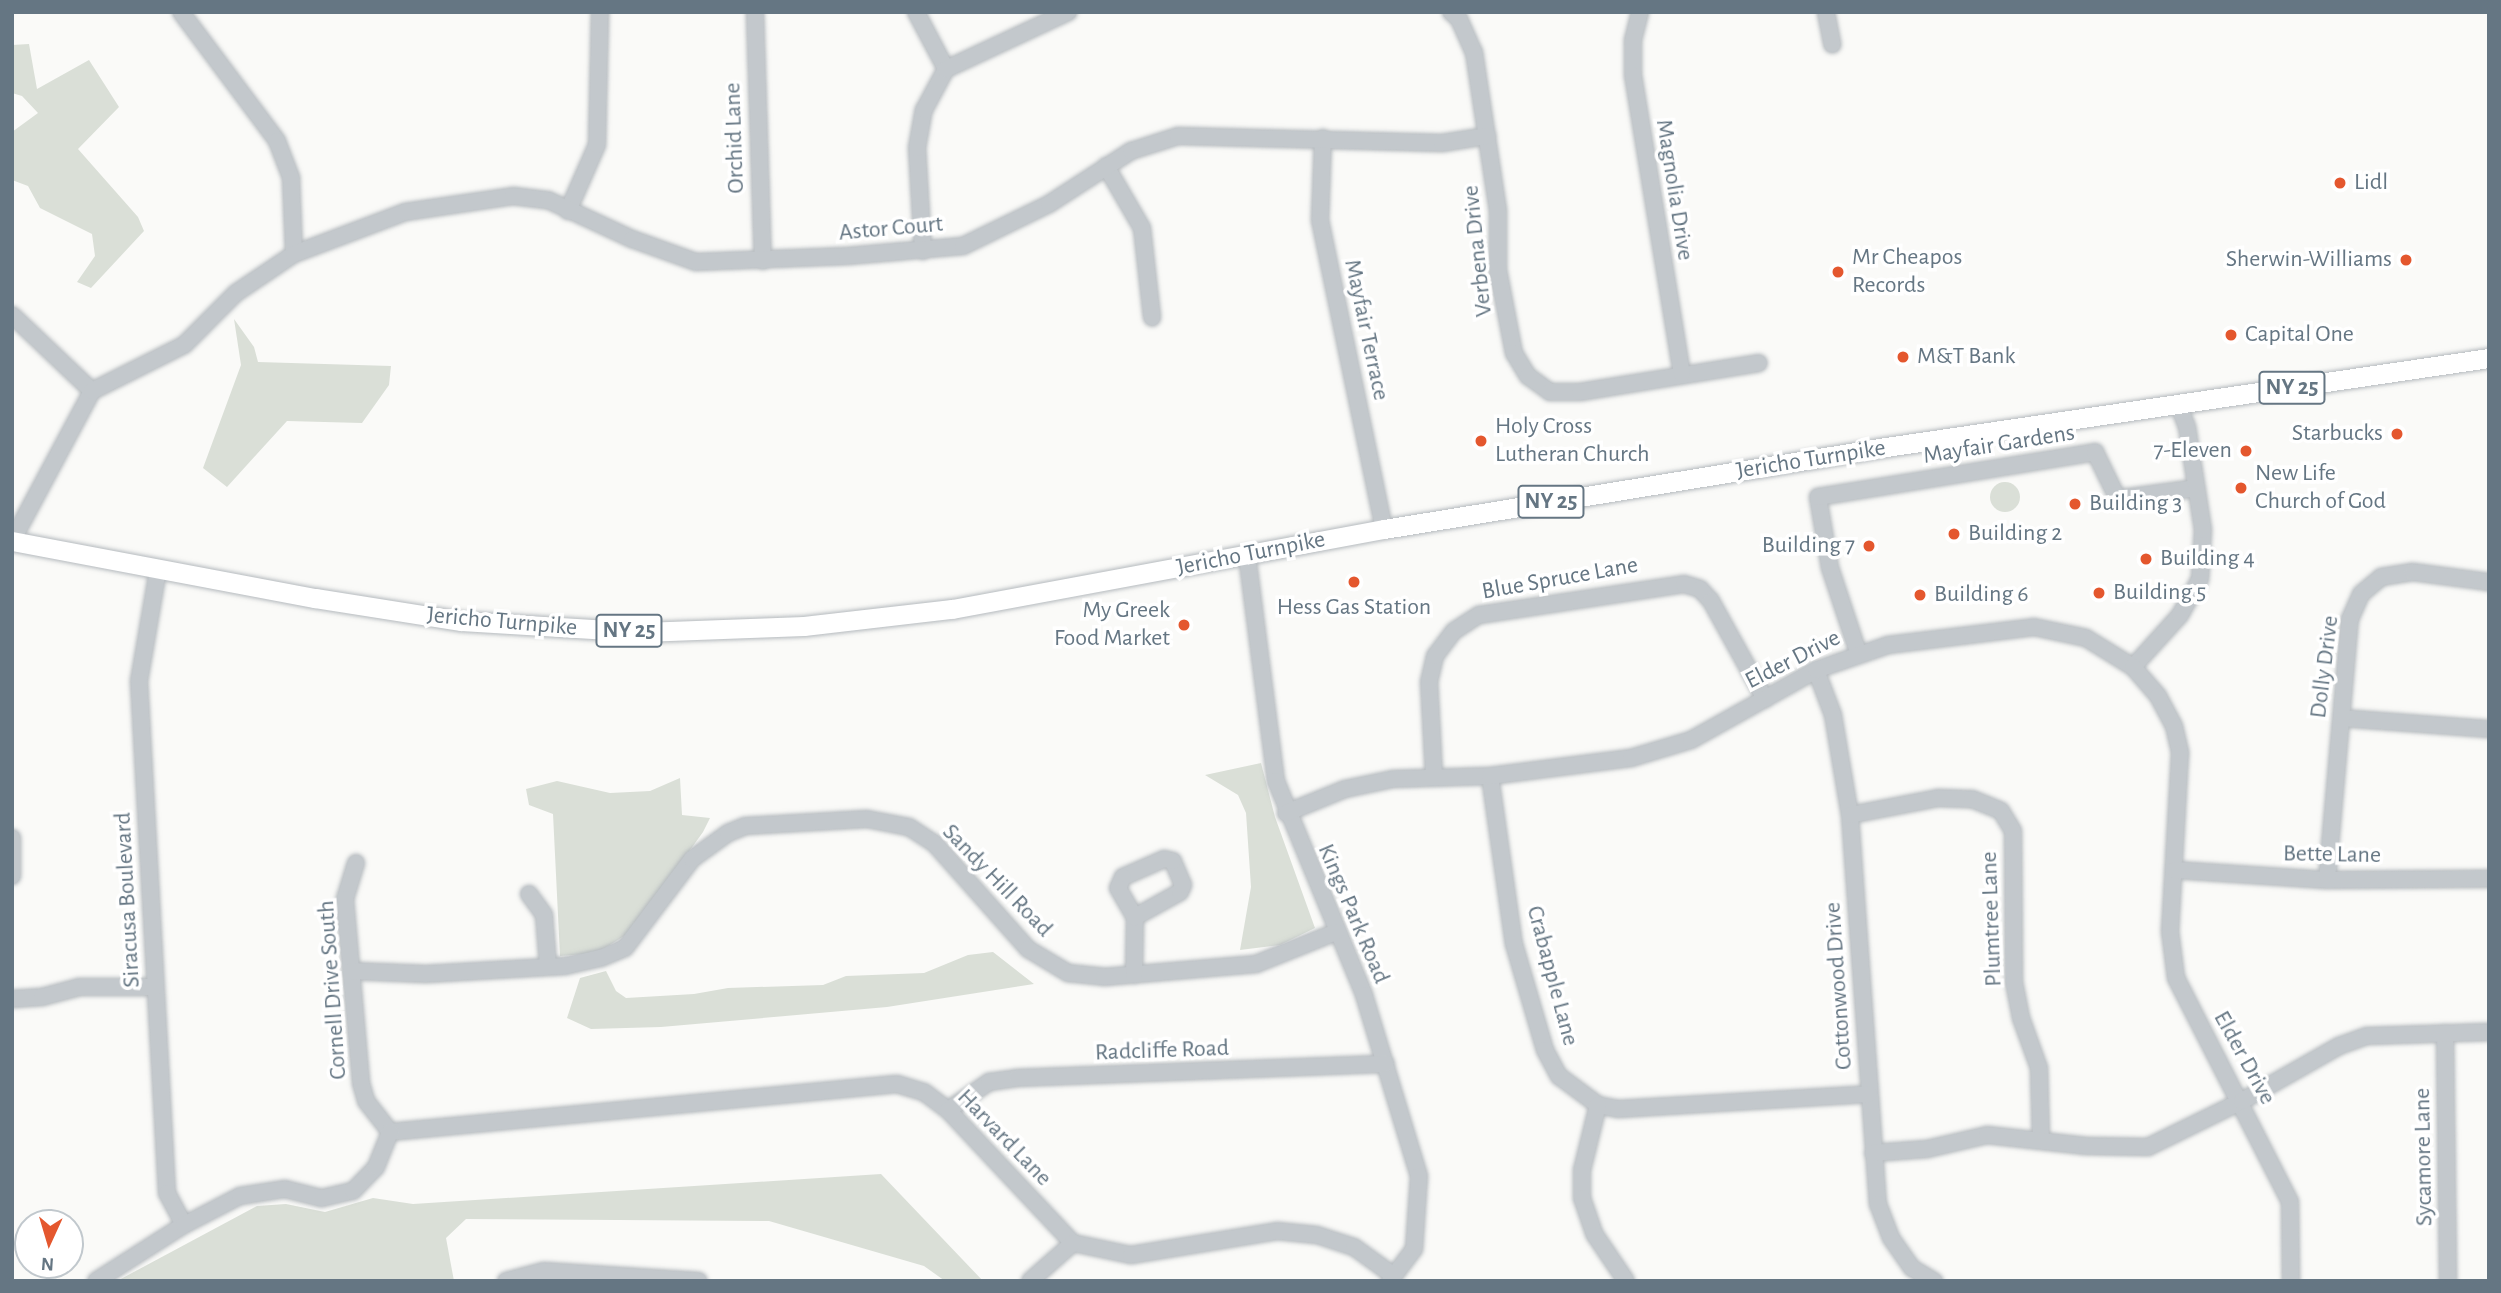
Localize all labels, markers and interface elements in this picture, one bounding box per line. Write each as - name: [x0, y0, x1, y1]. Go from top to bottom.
- street label: Orchid Lane: [719, 82, 751, 194]
- street label: Magnolia Drive: [1649, 117, 1699, 263]
- place label: Lidl: [2354, 169, 2388, 197]
- marker: Lidl: [2332, 175, 2348, 191]
- street label: Verbena Drive: [1457, 184, 1499, 318]
- street label: Astor Court: [838, 210, 944, 248]
- place label: Mr Cheapos Records: [1852, 244, 1962, 300]
- place label: Sherwin-Williams: [2226, 246, 2392, 274]
- marker: Sherwin-Williams: [2398, 252, 2414, 268]
- street label: Mayfair Terrace: [1337, 257, 1395, 403]
- marker: Mr Cheapos Records: [1830, 264, 1846, 280]
- place label: Capital One: [2245, 321, 2354, 349]
- marker: Capital One: [2223, 327, 2239, 343]
- place label: M&T Bank: [1917, 343, 2015, 371]
- marker: M&T Bank: [1895, 349, 1911, 365]
- road number: NY 25: [2257, 368, 2327, 408]
- place label: Holy Cross Lutheran Church: [1495, 413, 1650, 469]
- street label: Mayfair Gardens: [1921, 419, 2077, 471]
- place label: Starbucks: [2292, 420, 2383, 448]
- marker: Starbucks: [2389, 426, 2405, 442]
- marker: Holy Cross Lutheran Church: [1473, 433, 1489, 449]
- street label: Jericho Turnpike: [1734, 434, 1888, 486]
- place label: 7-Eleven: [2154, 437, 2232, 465]
- marker: 7-Eleven: [2238, 443, 2254, 459]
- place label: New Life Church of God: [2255, 460, 2386, 516]
- marker: New Life Church of God: [2233, 480, 2249, 496]
- road number: NY 25: [1516, 482, 1586, 522]
- place label: Building 3: [2089, 490, 2182, 518]
- marker: Building 3: [2067, 496, 2083, 512]
- place label: Building 2: [1968, 520, 2062, 548]
- street label: Jericho Turnpike: [1174, 525, 1328, 583]
- marker: Building 2: [1946, 526, 1962, 542]
- place label: Building 7: [1762, 532, 1855, 560]
- marker: Building 7: [1861, 538, 1877, 554]
- place label: Building 4: [2160, 545, 2255, 573]
- street label: Blue Spruce Lane: [1480, 551, 1640, 607]
- marker: Building 4: [2138, 551, 2154, 567]
- marker: Hess Gas Station: [1346, 574, 1362, 590]
- place label: Building 5: [2113, 579, 2206, 607]
- place label: Building 6: [1934, 581, 2028, 609]
- marker: Building 5: [2091, 585, 2107, 601]
- marker: Building 6: [1912, 587, 1928, 603]
- place label: Hess Gas Station: [1277, 594, 1431, 622]
- place label: My Greek Food Market: [1054, 597, 1170, 653]
- street label: Jericho Turnpike: [426, 601, 578, 643]
- road number: NY 25: [594, 611, 664, 650]
- street label: Dolly Drive: [2304, 614, 2346, 720]
- marker: My Greek Food Market: [1176, 617, 1192, 633]
- street label: Elder Drive: [1741, 624, 1845, 696]
- street label: Siracusa Boulevard: [109, 812, 147, 988]
- street label: Sandy Hill Road: [936, 818, 1058, 944]
- street label: Kings Park Road: [1311, 840, 1395, 988]
- street label: Bette Lane: [2283, 840, 2381, 870]
- street label: Plumtree Lane: [1975, 851, 2009, 987]
- street label: Cornell Drive South: [312, 899, 354, 1081]
- street label: Cottonwood Drive: [1819, 901, 1859, 1071]
- street label: Crabapple Lane: [1519, 903, 1585, 1049]
- street label: Elder Drive: [2207, 1006, 2281, 1110]
- street label: Radcliffe Road: [1094, 1034, 1230, 1068]
- street label: Harvard Lane: [951, 1083, 1057, 1193]
- street label: Sycamore Lane: [2408, 1088, 2440, 1226]
- north arrow: [14, 1209, 84, 1279]
- text: N: [40, 1254, 55, 1273]

